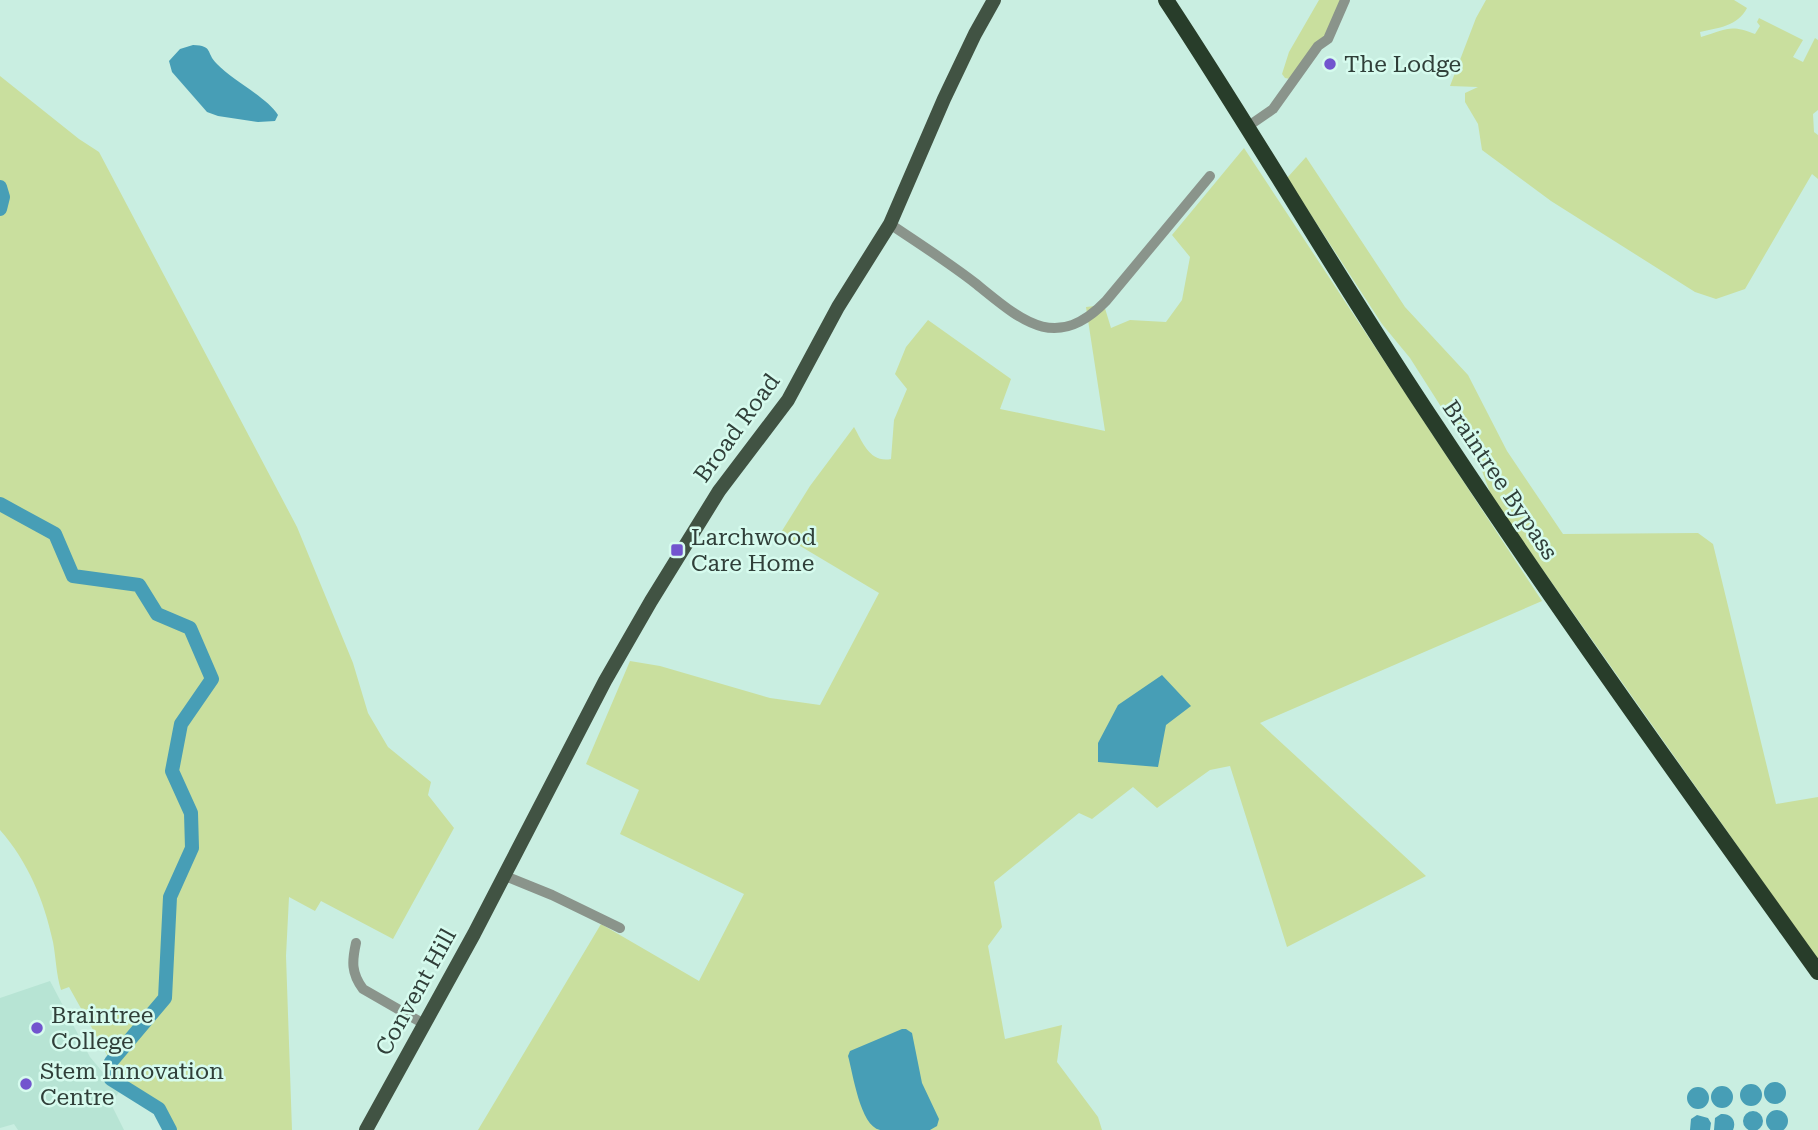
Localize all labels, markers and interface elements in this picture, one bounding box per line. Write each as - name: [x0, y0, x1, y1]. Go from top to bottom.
- place label: The Lodge: [1344, 51, 1461, 78]
- marker: The Lodge: [1322, 56, 1338, 72]
- street label: Broad Road: [689, 368, 786, 488]
- street label: Braintree Bypass: [1437, 395, 1563, 565]
- place label: Larchwood Care Home: [691, 524, 816, 577]
- marker: Larchwood Care Home: [669, 542, 685, 558]
- street label: Convent Hill: [370, 924, 462, 1060]
- place label: Braintree College: [51, 1002, 153, 1055]
- marker: Braintree College: [29, 1020, 45, 1036]
- place label: Stem Innovation Centre: [40, 1058, 224, 1111]
- marker: Stem Innovation Centre: [18, 1076, 34, 1092]

